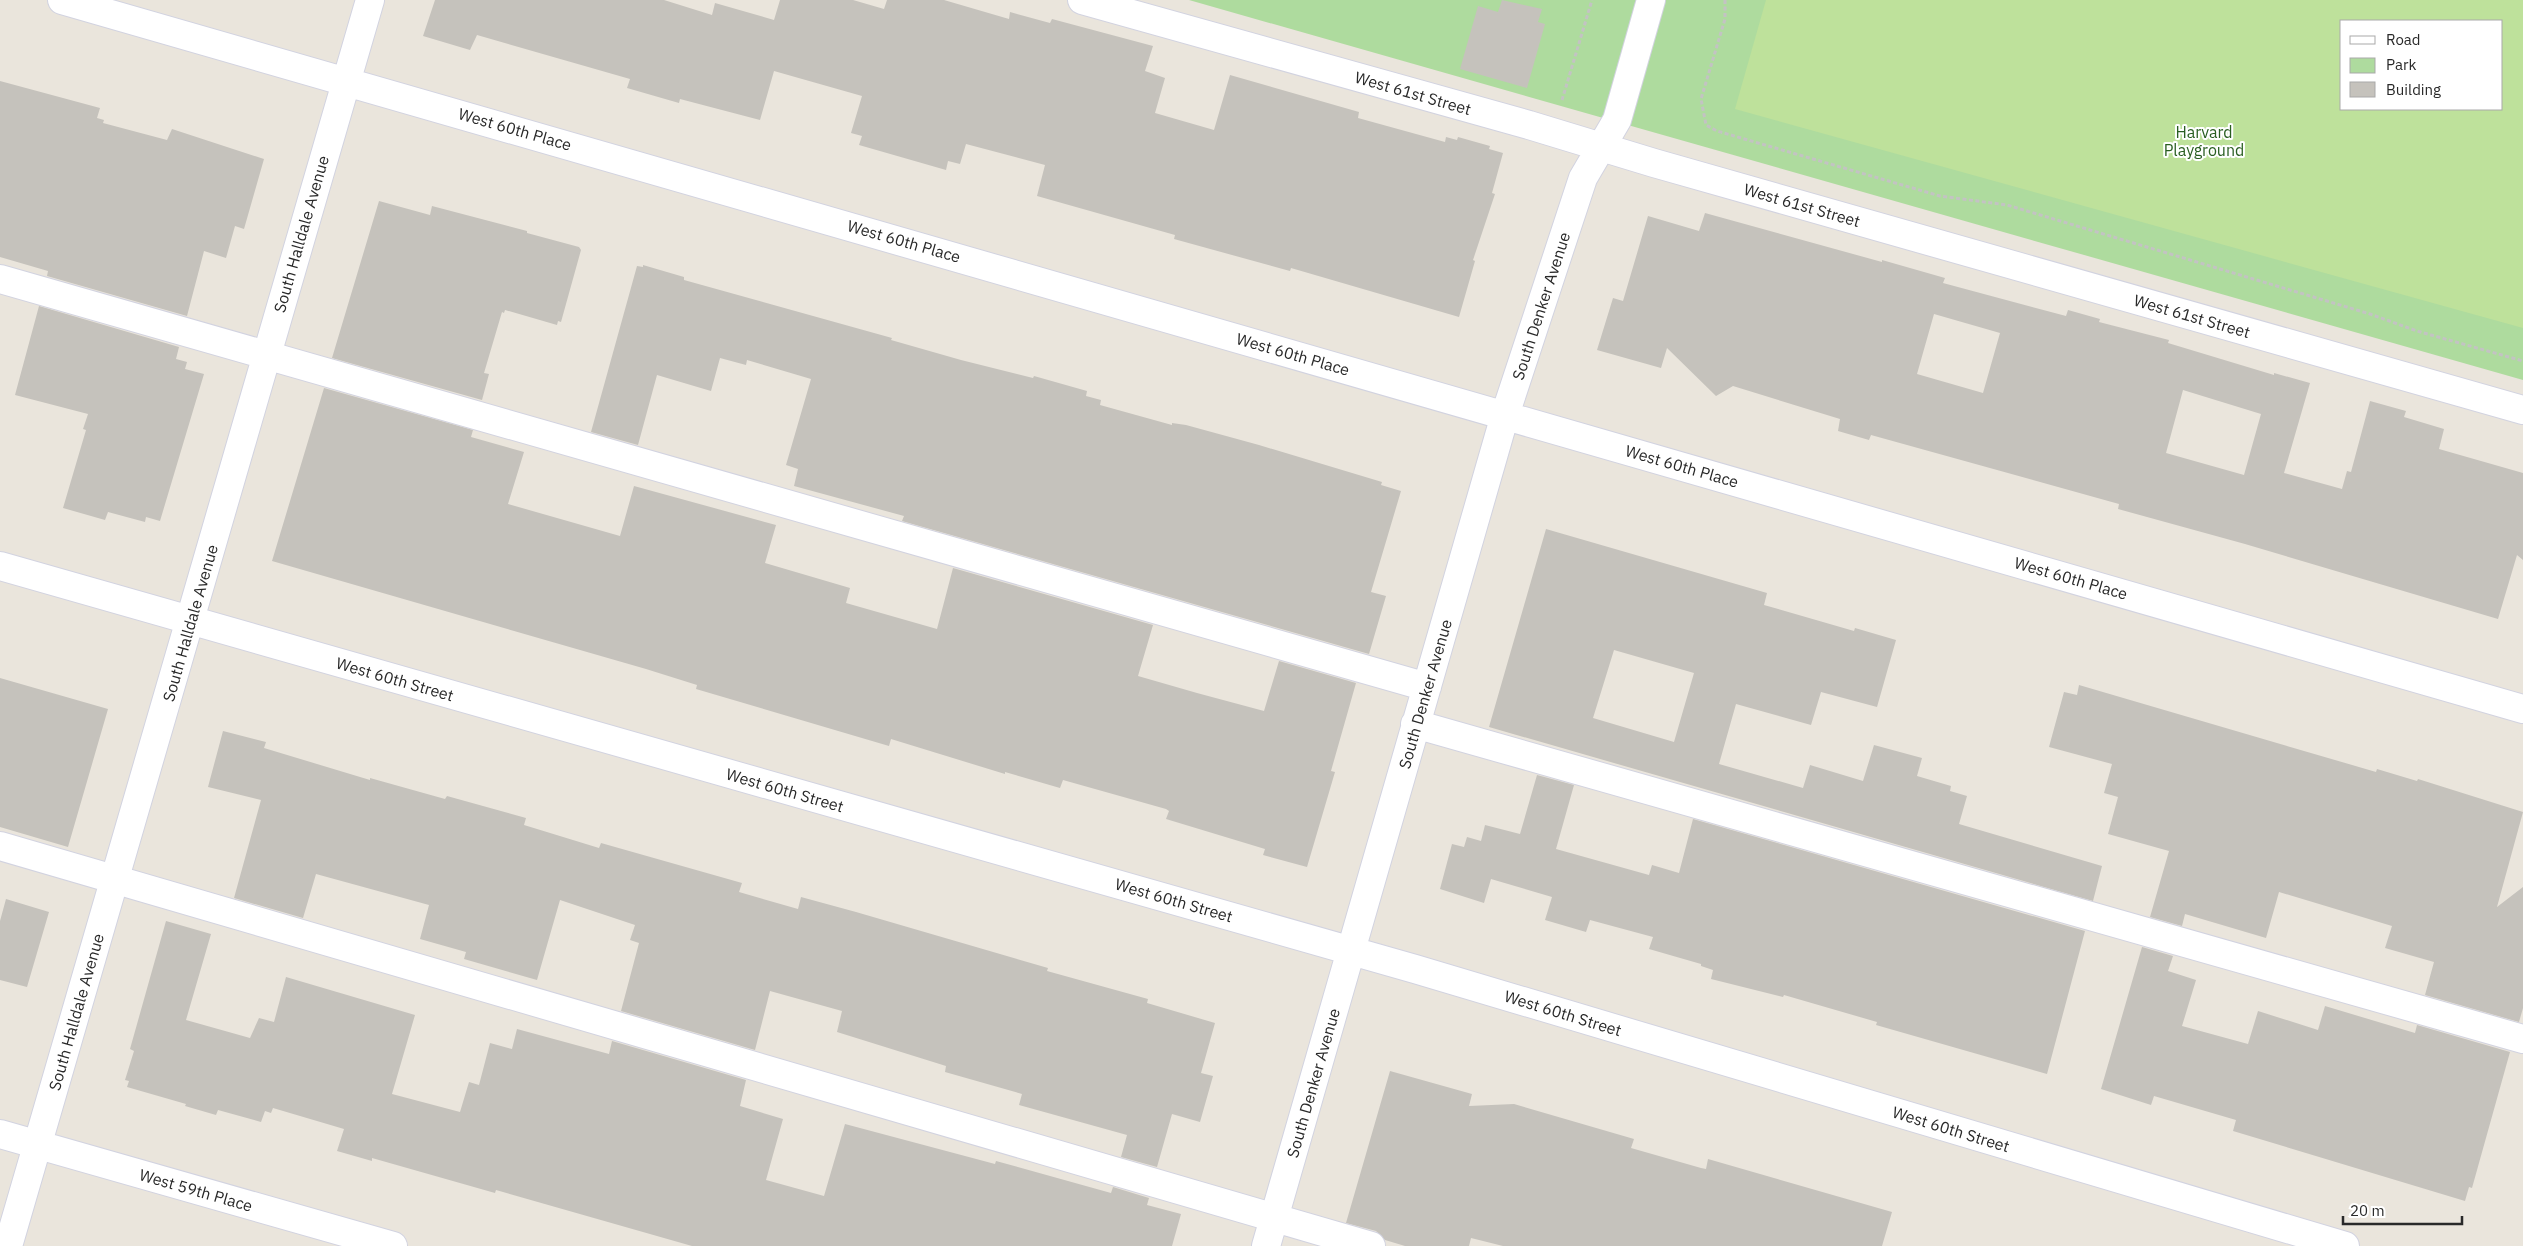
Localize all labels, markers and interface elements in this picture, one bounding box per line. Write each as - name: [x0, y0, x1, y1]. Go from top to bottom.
- legend: [2340, 20, 2503, 110]
- text: Road: [2386, 30, 2421, 49]
- text: Park: [2386, 55, 2416, 74]
- street label: West 61st Street: [1353, 67, 1473, 119]
- text: Building: [2386, 80, 2441, 99]
- street label: West 60th Place: [456, 103, 574, 155]
- park label: Harvard Playground: [2164, 122, 2244, 160]
- street label: South Halldale Avenue: [269, 153, 333, 315]
- street label: West 61st Street: [1742, 179, 1862, 231]
- street label: West 60th Place: [845, 215, 963, 267]
- street label: South Denker Avenue: [1508, 229, 1574, 383]
- street label: West 61st Street: [2132, 290, 2252, 342]
- street label: West 60th Place: [1234, 328, 1352, 380]
- street label: West 60th Place: [1623, 440, 1741, 492]
- street label: South Halldale Avenue: [158, 542, 222, 704]
- street label: West 60th Place: [2012, 552, 2130, 604]
- street label: South Denker Avenue: [1394, 617, 1456, 771]
- street label: West 60th Street: [334, 653, 456, 705]
- street label: West 60th Street: [724, 764, 846, 816]
- street label: West 60th Street: [1113, 874, 1235, 926]
- street label: South Halldale Avenue: [44, 931, 108, 1093]
- street label: West 60th Street: [1502, 986, 1624, 1040]
- street label: South Denker Avenue: [1282, 1006, 1344, 1160]
- street label: West 60th Street: [1890, 1102, 2012, 1156]
- street label: West 59th Place: [137, 1164, 255, 1216]
- scale bar: [2343, 1194, 2462, 1226]
- text: 20 m: [2350, 1201, 2385, 1220]

